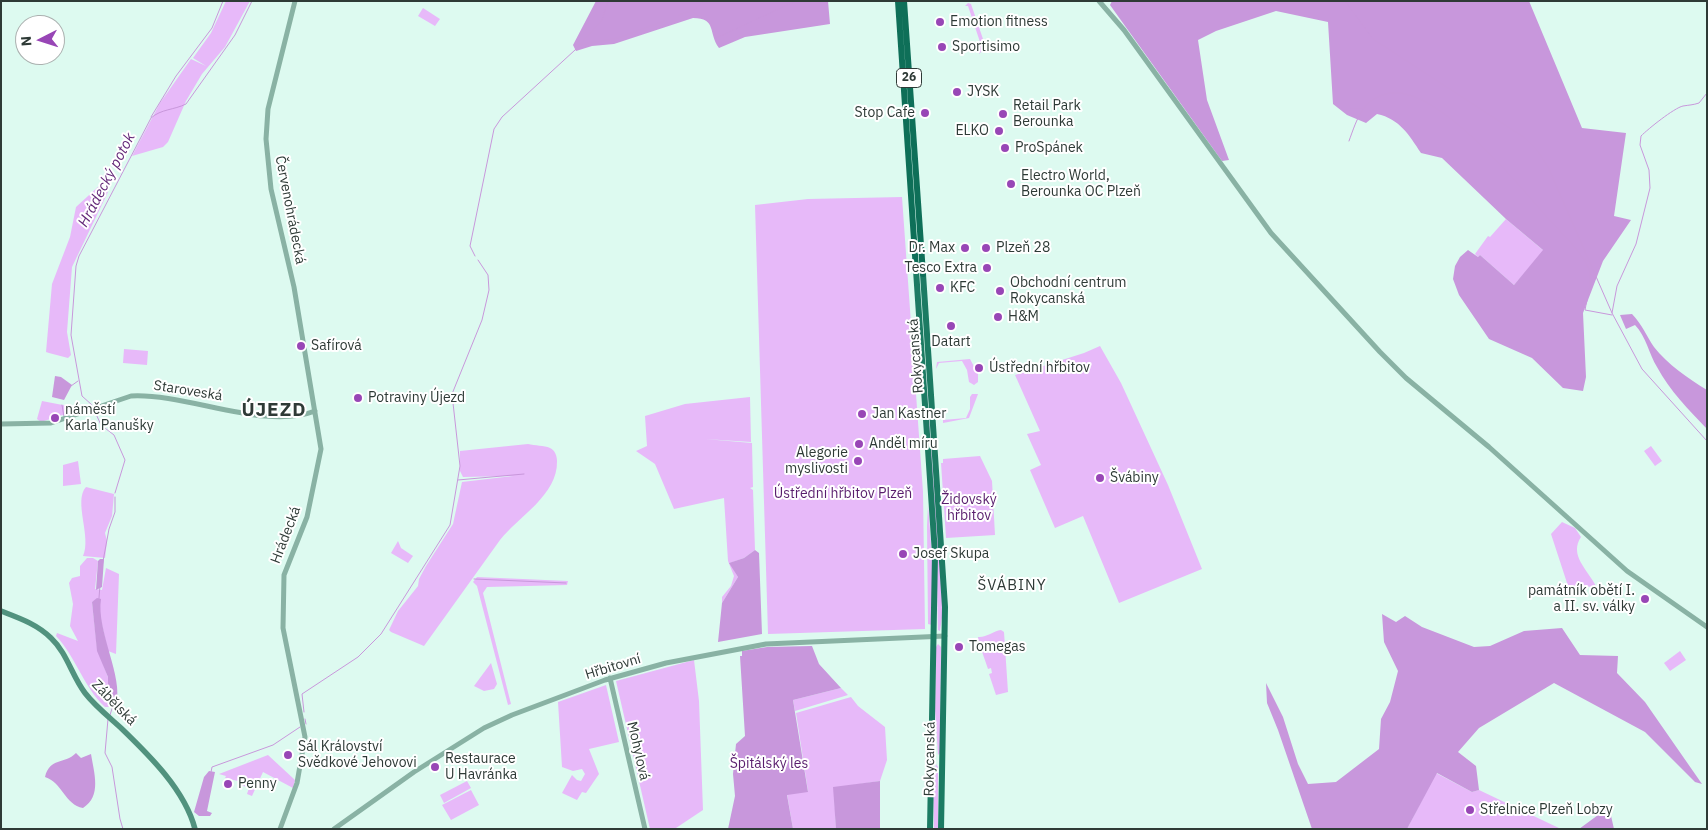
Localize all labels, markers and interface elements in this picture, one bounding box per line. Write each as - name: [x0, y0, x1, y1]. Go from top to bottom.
- place label: Emotion fitness: [950, 14, 1048, 30]
- north arrow: [15, 15, 65, 65]
- marker: Emotion fitness: [934, 16, 946, 28]
- text: N: [17, 35, 35, 47]
- place label: Sportisimo: [952, 39, 1020, 55]
- marker: Sportisimo: [936, 41, 948, 53]
- road number: 26: [896, 68, 922, 88]
- place label: JYSK: [967, 84, 999, 100]
- marker: JYSK: [951, 86, 963, 98]
- place label: Retail Park Berounka: [1013, 98, 1081, 130]
- place label: Stop Cafe: [854, 105, 915, 121]
- marker: Stop Cafe: [919, 107, 931, 119]
- marker: Retail Park Berounka: [997, 108, 1009, 120]
- place label: ELKO: [955, 123, 989, 139]
- marker: ELKO: [993, 125, 1005, 137]
- water label: Hrádecký potok: [75, 130, 139, 230]
- place label: ProSpánek: [1015, 140, 1083, 156]
- marker: ProSpánek: [999, 142, 1011, 154]
- street label: Červenohrádecká: [271, 154, 309, 266]
- place label: Electro World, Berounka OC Plzeň: [1021, 168, 1141, 200]
- marker: Electro World, Berounka OC Plzeň: [1005, 178, 1017, 190]
- place label: Dr. Max: [909, 240, 955, 256]
- place label: Plzeň 28: [996, 240, 1050, 256]
- marker: Dr. Max: [959, 242, 971, 254]
- marker: Plzeň 28: [980, 242, 992, 254]
- place label: Tesco Extra: [905, 260, 977, 276]
- marker: Tesco Extra: [981, 262, 993, 274]
- place label: Obchodní centrum Rokycanská: [1010, 275, 1127, 308]
- place label: KFC: [950, 280, 975, 296]
- marker: KFC: [934, 282, 946, 294]
- marker: Obchodní centrum Rokycanská: [994, 285, 1006, 297]
- place label: H&M: [1008, 309, 1039, 325]
- marker: H&M: [992, 311, 1004, 323]
- street label: Rokycanská: [905, 318, 927, 394]
- marker: Datart: [945, 320, 957, 332]
- place label: Datart: [931, 334, 971, 350]
- place label: Safírová: [311, 338, 362, 354]
- marker: Safírová: [295, 340, 307, 352]
- place label: Ústřední hřbitov: [989, 360, 1090, 376]
- marker: Ústřední hřbitov: [973, 362, 985, 374]
- street label: Staroveská: [152, 377, 224, 405]
- place label: Potraviny Újezd: [368, 390, 465, 406]
- marker: Potraviny Újezd: [352, 392, 364, 404]
- district label: ÚJEZD: [241, 400, 307, 422]
- place label: náměstí Karla Panušky: [65, 402, 154, 434]
- place label: Jan Kastner: [872, 406, 946, 422]
- marker: Jan Kastner: [856, 408, 868, 420]
- marker: náměstí Karla Panušky: [49, 412, 61, 424]
- place label: Anděl míru: [869, 436, 938, 452]
- marker: Anděl míru: [853, 438, 865, 450]
- place label: Alegorie myslivosti: [785, 445, 848, 478]
- marker: Alegorie myslivosti: [852, 455, 864, 467]
- place label: Švábiny: [1110, 470, 1159, 486]
- marker: Švábiny: [1094, 472, 1106, 484]
- park label: Ústřední hřbitov Plzeň: [774, 486, 912, 502]
- park label: Židovský hřbitov: [941, 492, 997, 524]
- street label: Hrádecká: [267, 504, 305, 566]
- place label: Josef Skupa: [913, 546, 989, 562]
- marker: Josef Skupa: [897, 548, 909, 560]
- district label: ŠVÁBINY: [977, 577, 1047, 595]
- place label: památník obětí I. a II. sv. války: [1528, 583, 1635, 616]
- marker: památník obětí I. a II. sv. války: [1639, 593, 1651, 605]
- place label: Tomegas: [969, 639, 1025, 655]
- marker: Tomegas: [953, 641, 965, 653]
- street label: Hřbitovní: [583, 651, 643, 683]
- street label: Zábělská: [88, 677, 140, 729]
- street label: Mohylová: [623, 720, 653, 782]
- street label: Rokycanská: [921, 721, 939, 797]
- place label: Sál Království Svědkové Jehovovi: [298, 739, 417, 772]
- marker: Sál Království Svědkové Jehovovi: [282, 749, 294, 761]
- place label: Restaurace U Havránka: [445, 751, 517, 784]
- park label: Špitálský les: [730, 756, 808, 772]
- marker: Restaurace U Havránka: [429, 761, 441, 773]
- place label: Penny: [238, 776, 277, 792]
- marker: Penny: [222, 778, 234, 790]
- place label: Střelnice Plzeň Lobzy: [1480, 802, 1613, 818]
- marker: Střelnice Plzeň Lobzy: [1464, 804, 1476, 816]

